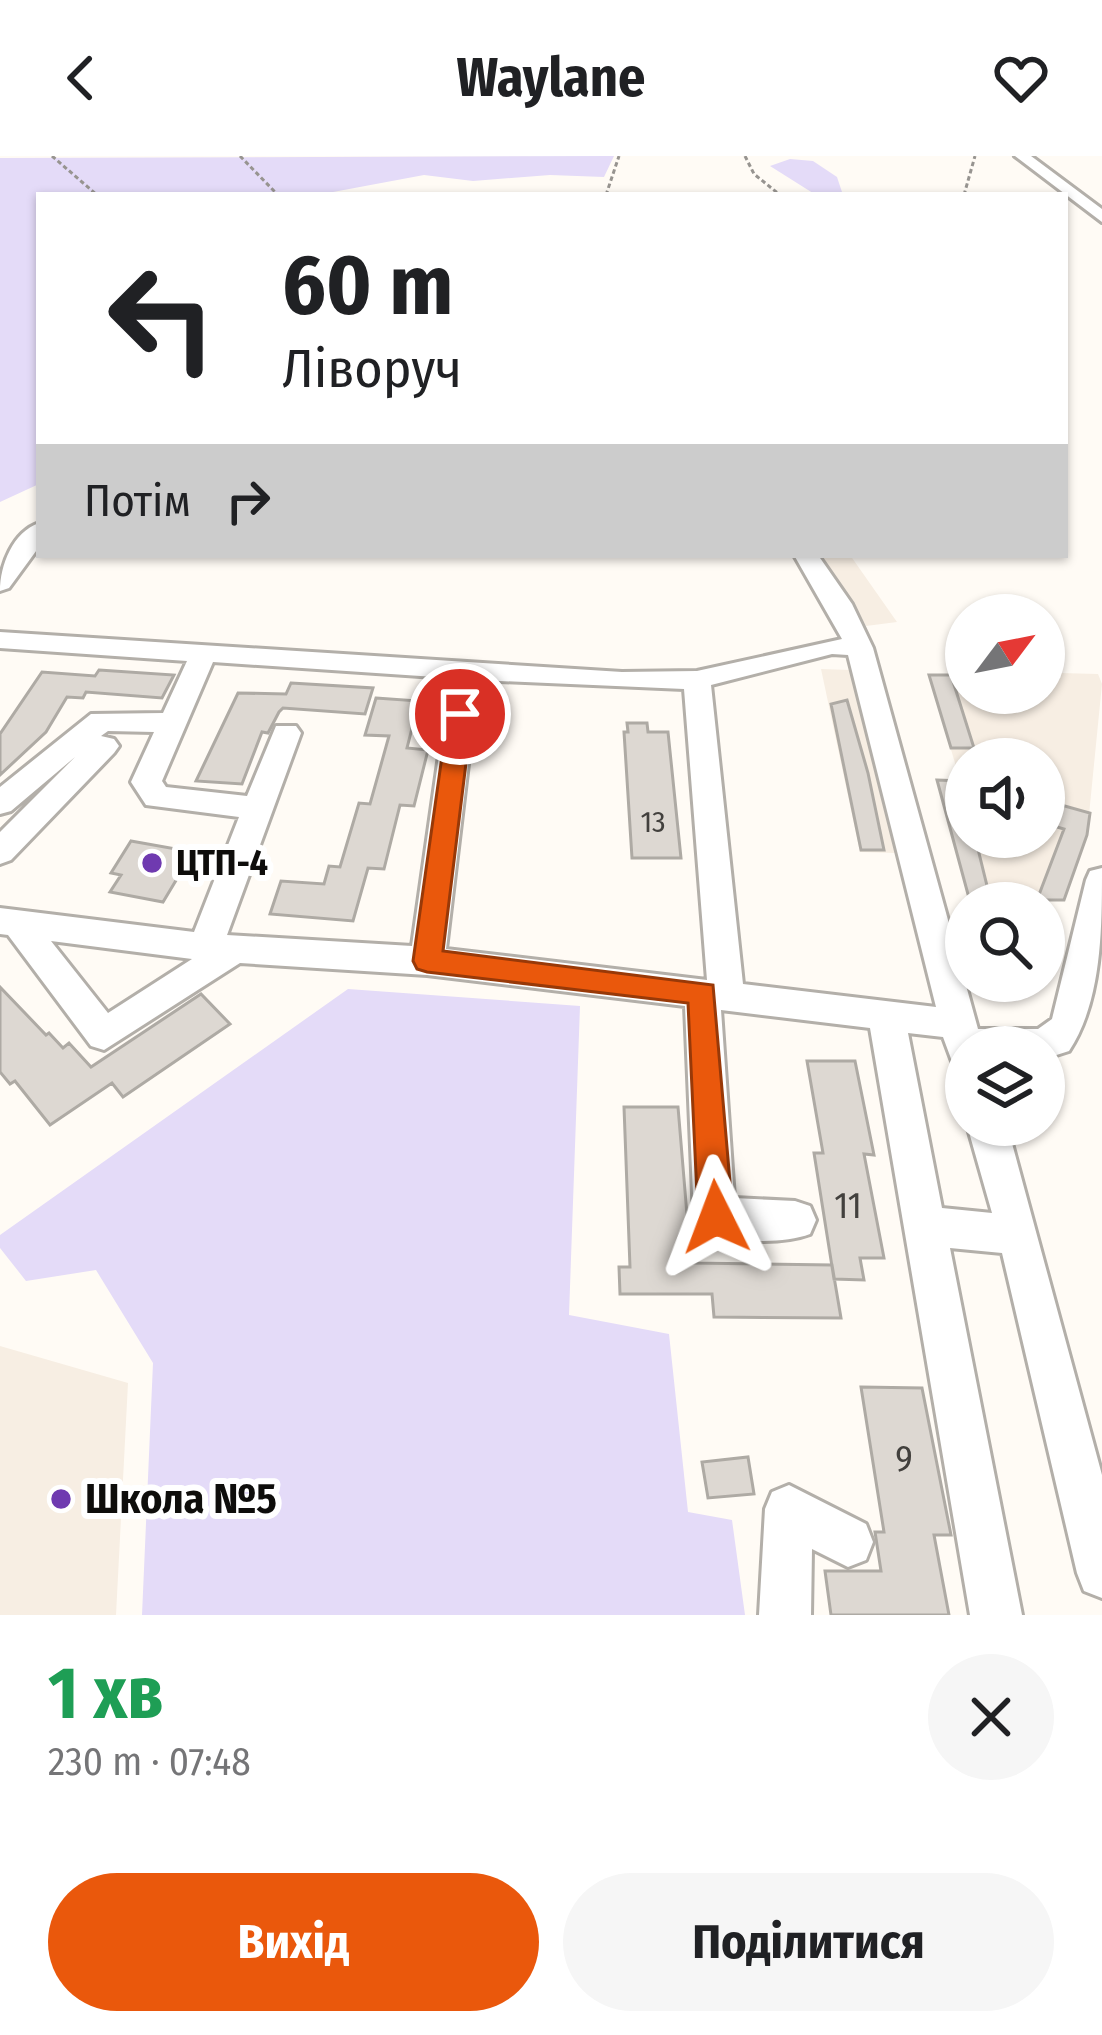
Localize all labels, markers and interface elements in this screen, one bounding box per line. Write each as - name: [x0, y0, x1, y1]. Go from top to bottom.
- icon: back: [48, 45, 114, 111]
- icon: heart: [988, 45, 1054, 111]
- text: Waylane: [457, 46, 645, 110]
- text: 60 m: [282, 235, 453, 336]
- icon: left: [84, 240, 240, 396]
- text: Ліворуч: [282, 337, 462, 401]
- icon: right: [215, 468, 281, 534]
- text: Потім: [84, 474, 191, 528]
- north arrow: [945, 594, 1065, 714]
- map controls: [945, 594, 1065, 1146]
- pin: [409, 663, 511, 765]
- icon: arrive: [427, 681, 493, 747]
- button: sound: [945, 738, 1065, 858]
- house number: 13: [640, 804, 666, 840]
- place label: ЦТП-4: [176, 841, 268, 885]
- marker: ЦТП-4: [139, 850, 165, 876]
- button: search: [945, 882, 1065, 1002]
- button: layers: [945, 1026, 1065, 1146]
- position arrow: [653, 1154, 779, 1280]
- house number: 11: [834, 1184, 862, 1228]
- house number: 9: [895, 1438, 913, 1482]
- place label: Школа №5: [85, 1474, 277, 1524]
- marker: Школа №5: [48, 1486, 74, 1512]
- text: 1 хв: [48, 1651, 164, 1737]
- button: close: [928, 1654, 1054, 1780]
- text: 230 m · 07:48: [48, 1739, 251, 1785]
- button: Вихід: [48, 1873, 539, 2011]
- button: Поділитися: [563, 1873, 1054, 2011]

